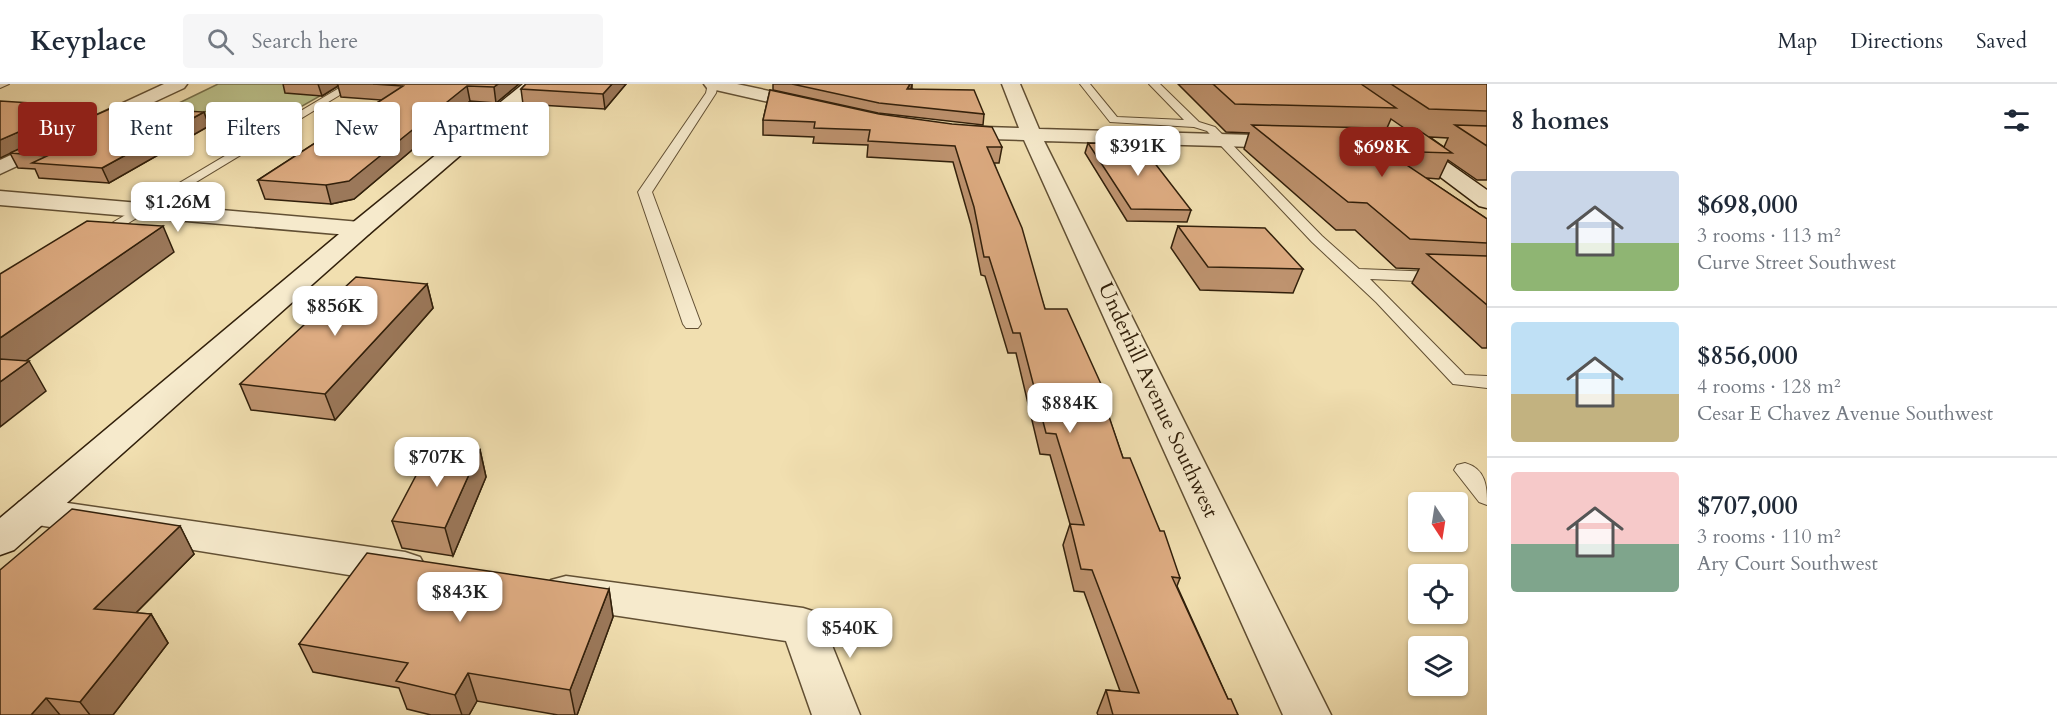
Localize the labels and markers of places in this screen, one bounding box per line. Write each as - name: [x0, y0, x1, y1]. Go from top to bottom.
- pin: $391K: [1096, 126, 1180, 177]
- pin: $698K: [1340, 127, 1424, 178]
- pin: $1.26M: [129, 182, 227, 233]
- pin: $856K: [293, 286, 377, 337]
- pin: $884K: [1028, 383, 1112, 434]
- pin: $707K: [395, 437, 479, 488]
- pin: $843K: [418, 572, 502, 623]
- pin: $540K: [808, 608, 892, 659]

